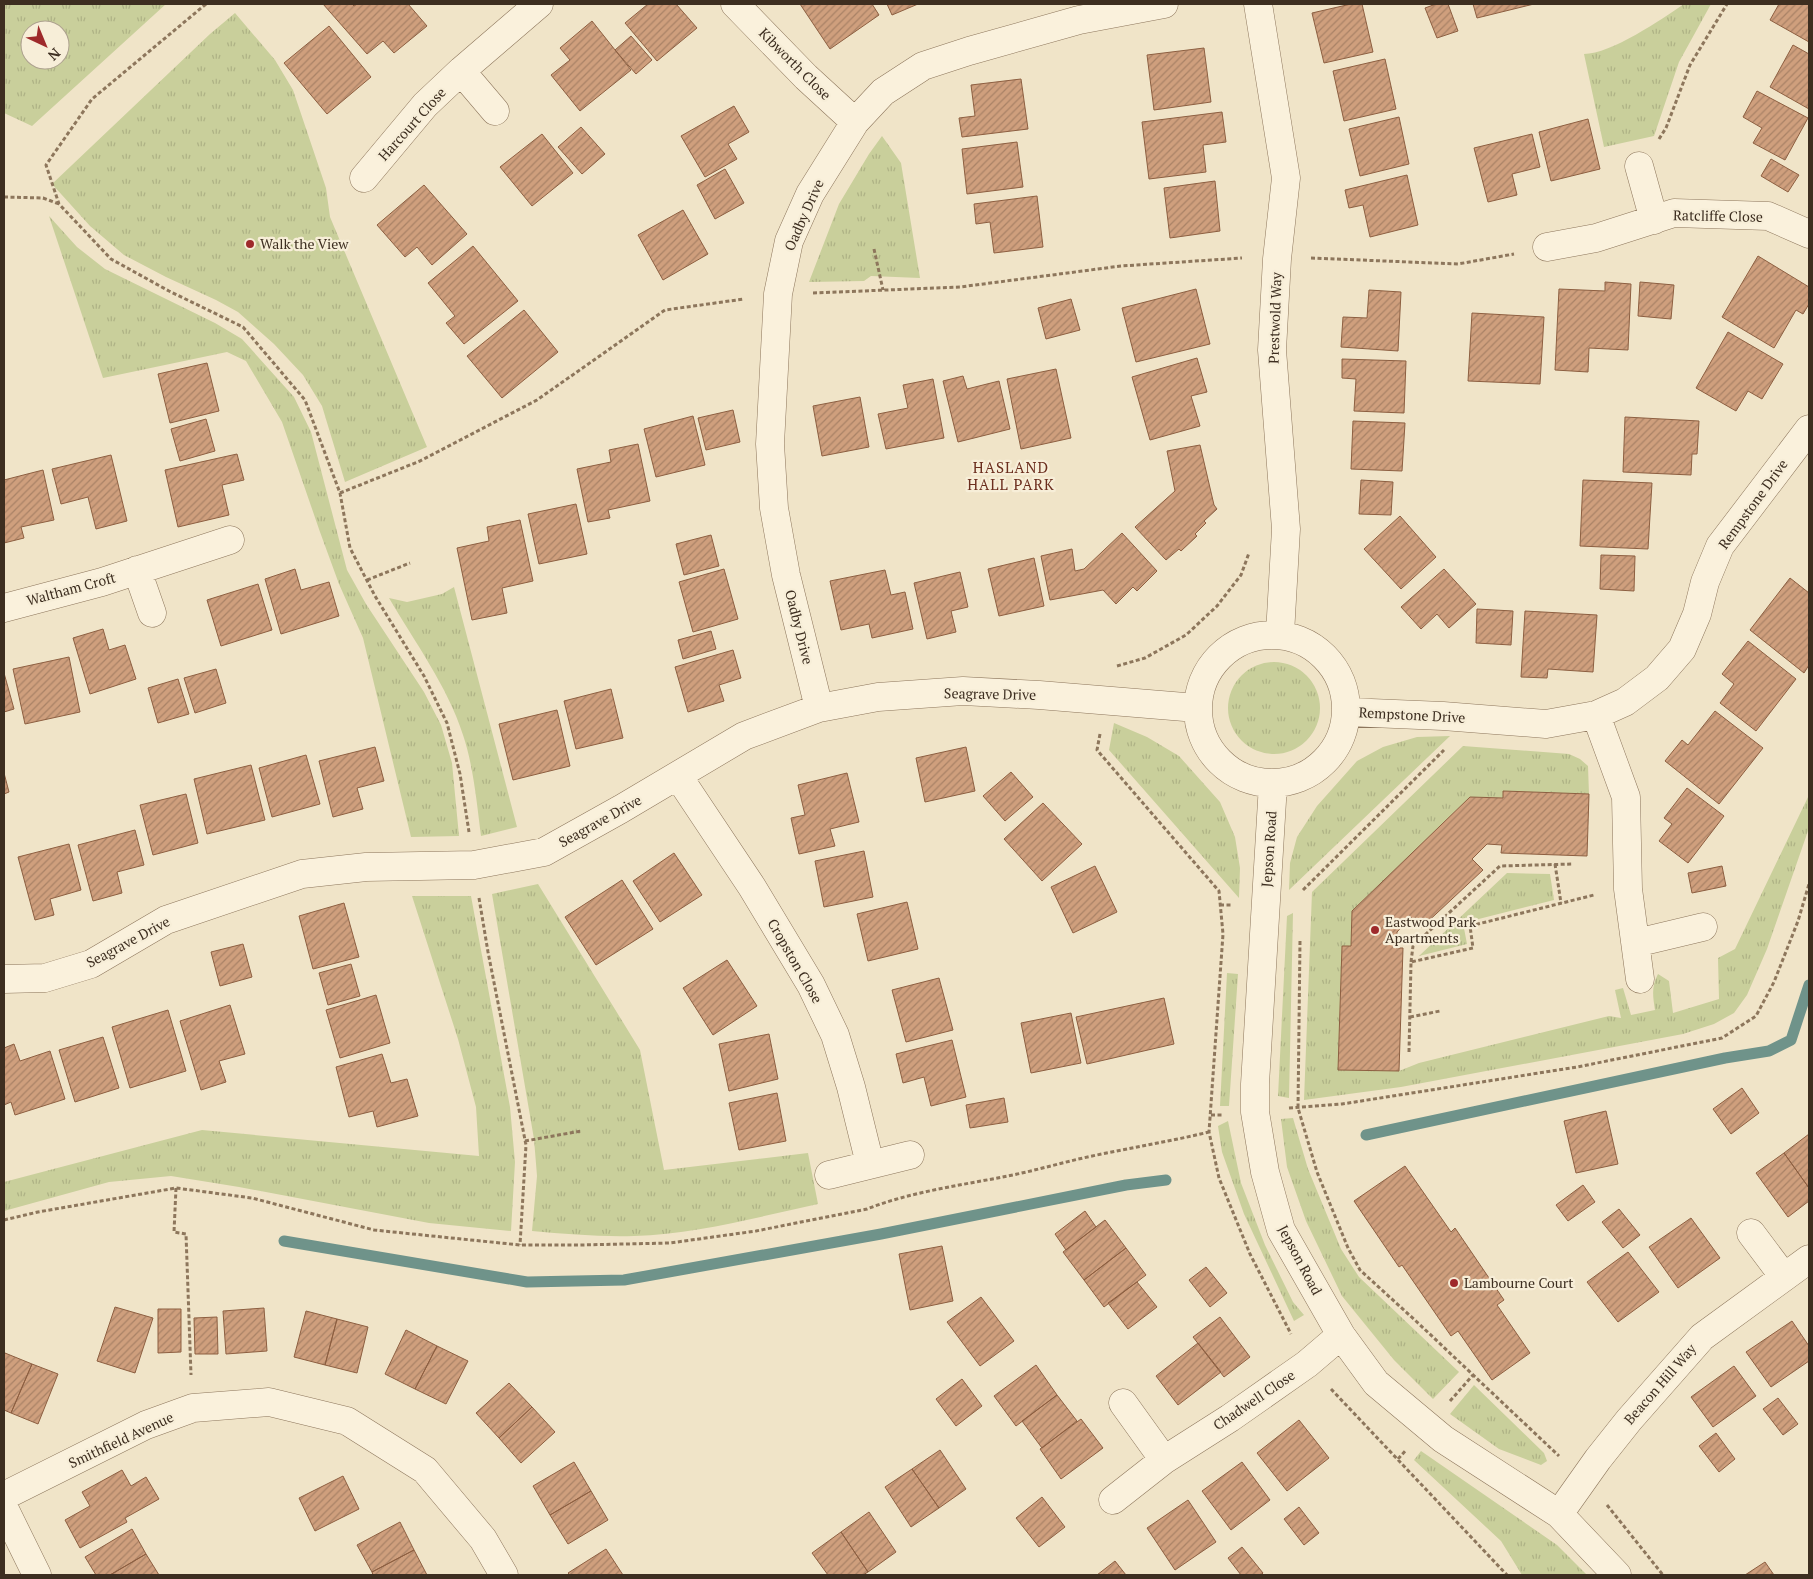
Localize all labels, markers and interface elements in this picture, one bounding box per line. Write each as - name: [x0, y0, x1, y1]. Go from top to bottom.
- north arrow: [20, 20, 70, 70]
- street label: Kibworth Close: [755, 23, 836, 104]
- text: N: [44, 44, 65, 65]
- street label: Harcourt Close: [374, 83, 450, 164]
- street label: Oadby Drive: [779, 176, 828, 254]
- street label: Ratcliffe Close: [1673, 205, 1763, 226]
- place label: Walk the View: [260, 234, 349, 253]
- marker: Walk the View: [244, 238, 256, 250]
- street label: Prestwold Way: [1263, 271, 1286, 364]
- street label: Rempstone Drive: [1714, 455, 1792, 553]
- district label: HASLAND HALL PARK: [967, 457, 1055, 494]
- street label: Waltham Croft: [24, 567, 118, 610]
- street label: Oadby Drive: [781, 587, 818, 666]
- street label: Seagrave Drive: [944, 683, 1036, 704]
- street label: Rempstone Drive: [1358, 702, 1466, 727]
- street label: Seagrave Drive: [555, 790, 645, 851]
- street label: Jepson Road: [1256, 810, 1281, 888]
- street label: Seagrave Drive: [83, 912, 173, 972]
- place label: Eastwood Park Apartments: [1385, 912, 1477, 947]
- street label: Cropston Close: [763, 915, 827, 1007]
- marker: Eastwood Park Apartments: [1369, 924, 1381, 936]
- street label: Jepson Road: [1274, 1222, 1327, 1298]
- place label: Lambourne Court: [1464, 1273, 1574, 1292]
- marker: Lambourne Court: [1448, 1277, 1460, 1289]
- street label: Beacon Hill Way: [1619, 1339, 1701, 1428]
- street label: Chadwell Close: [1209, 1365, 1298, 1434]
- street label: Smithfield Avenue: [65, 1407, 176, 1472]

